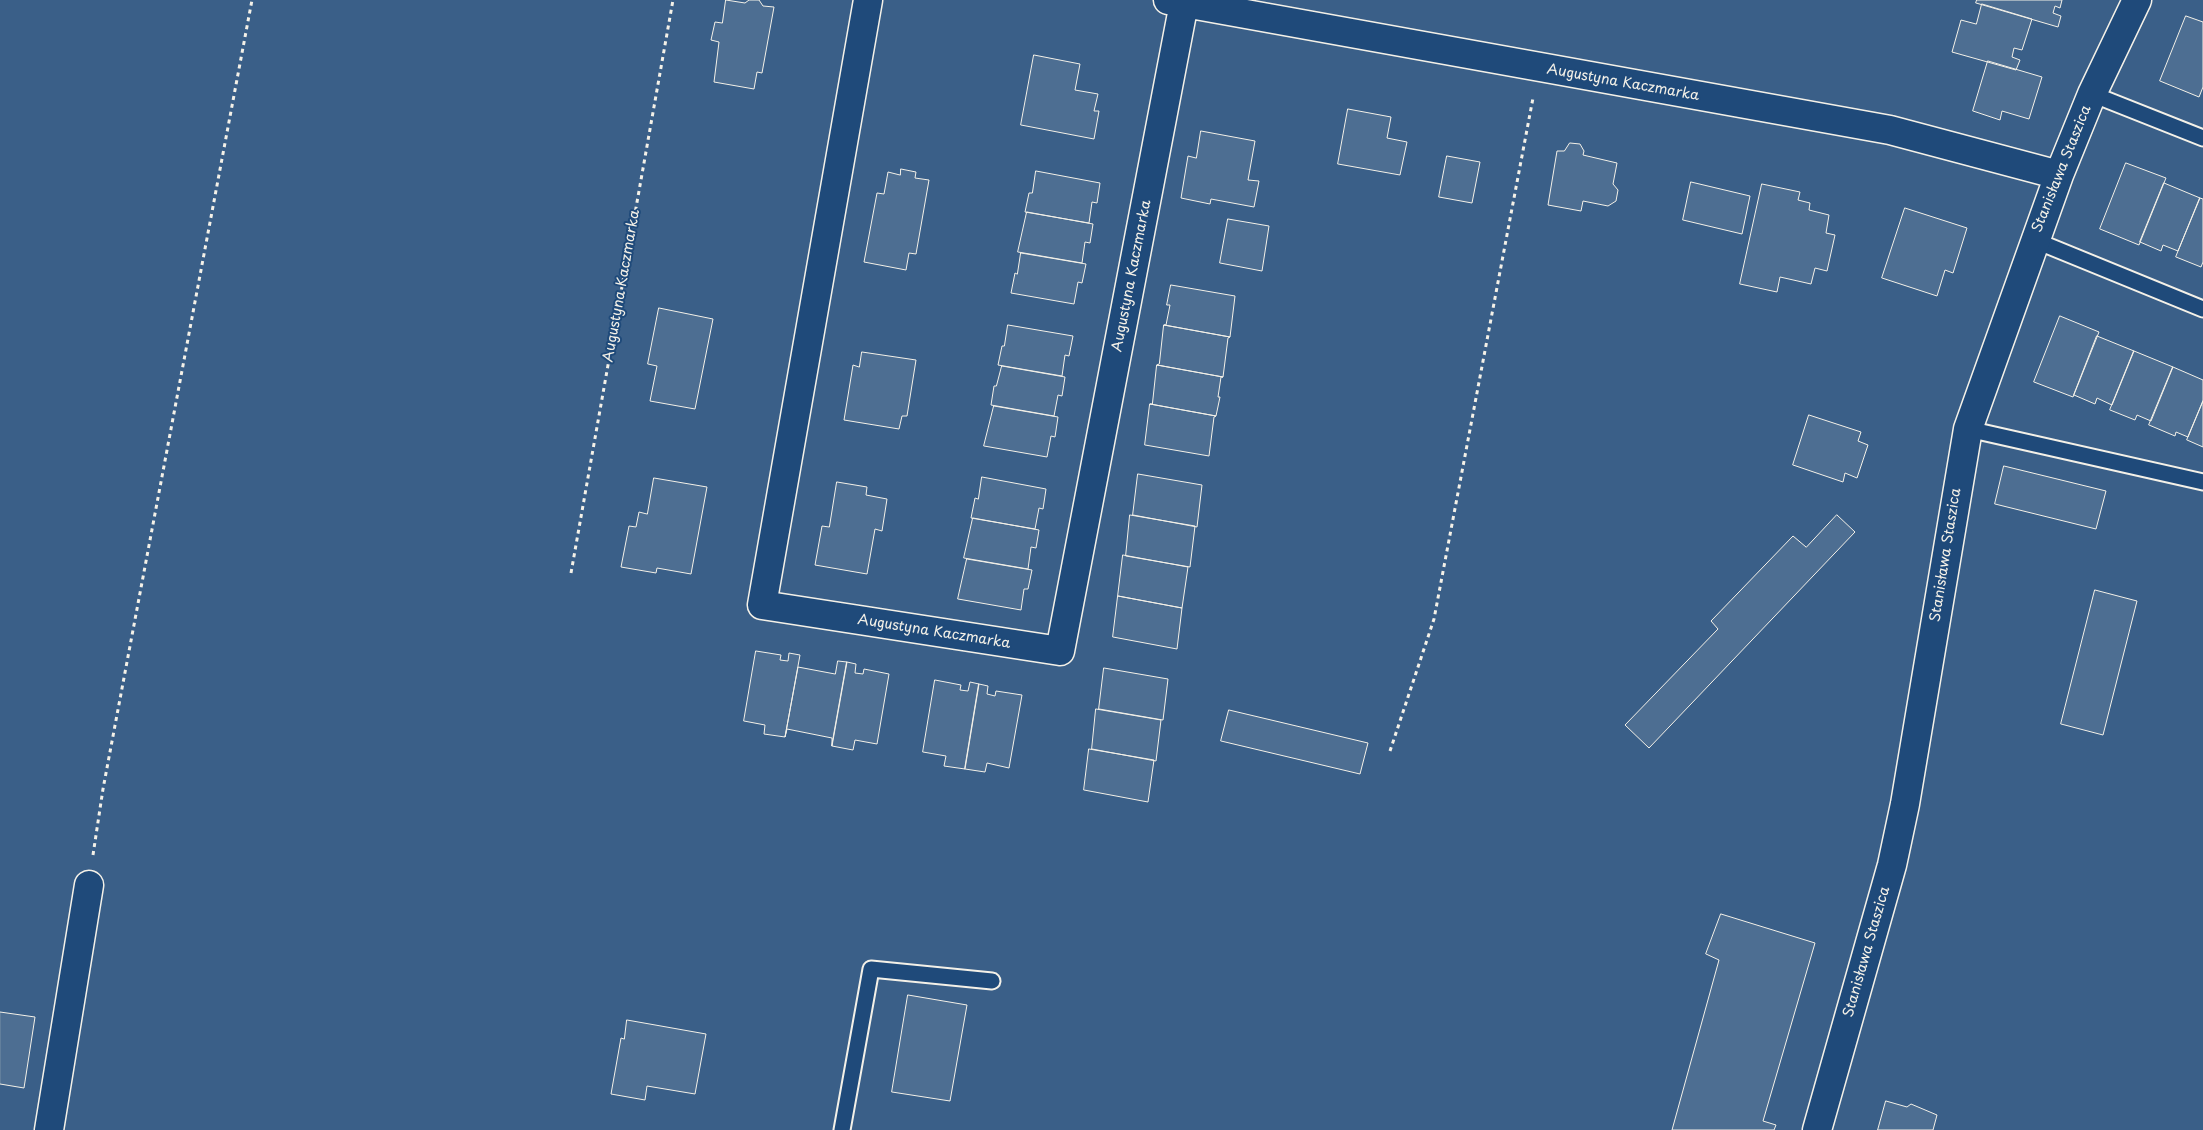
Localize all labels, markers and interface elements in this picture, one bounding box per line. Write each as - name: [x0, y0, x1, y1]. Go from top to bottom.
- street label: Augustyna Kaczmarka: [1545, 61, 1701, 105]
- street label: Stanisława Staszica: [2029, 103, 2095, 235]
- street label: Augustyna Kaczmarka: [1109, 199, 1155, 353]
- street label: Augustyna Kaczmarka: [600, 208, 644, 364]
- street label: Stanisława Staszica: [1927, 487, 1965, 623]
- street label: Augustyna Kaczmarka: [856, 612, 1012, 652]
- street label: Stanisława Staszica: [1840, 885, 1894, 1019]

